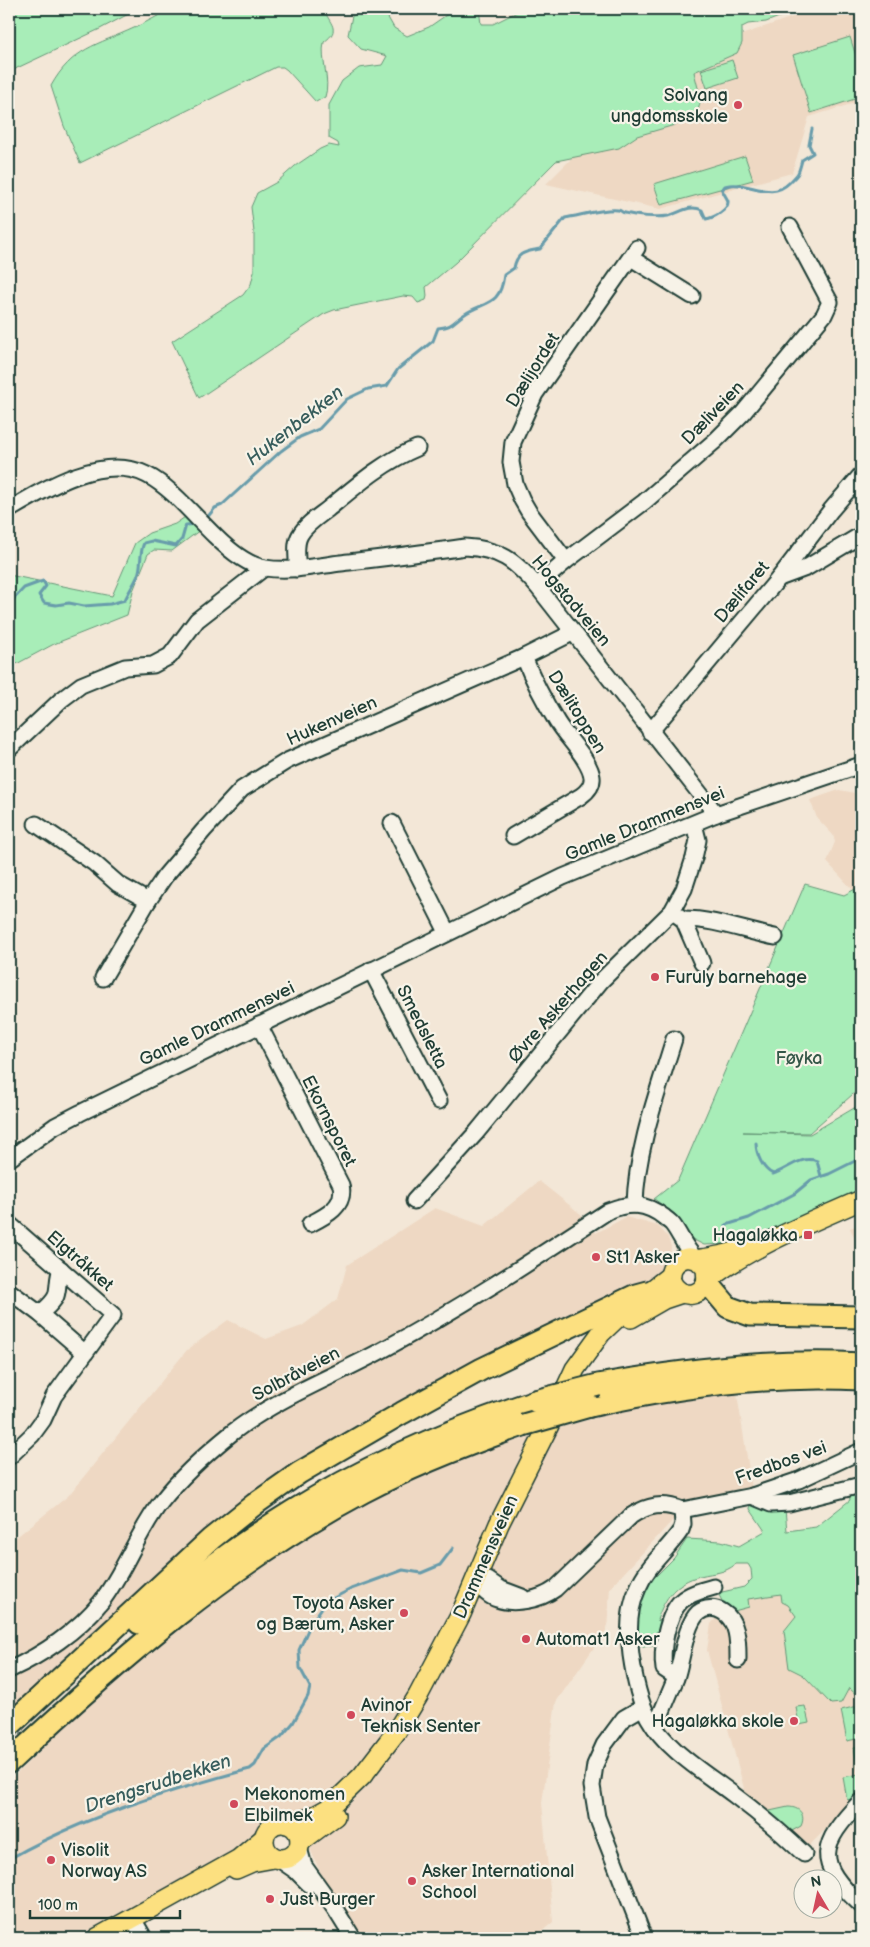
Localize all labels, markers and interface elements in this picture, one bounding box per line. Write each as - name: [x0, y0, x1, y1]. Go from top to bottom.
- place label: Solvang ungdomsskole: [611, 85, 728, 127]
- marker: Solvang ungdomsskole: [732, 99, 744, 111]
- street label: Dælijordet: [502, 328, 564, 411]
- street label: Dæliveien: [678, 377, 748, 449]
- water label: Hukenbekken: [242, 381, 348, 471]
- street label: Hogstadveien: [527, 551, 615, 651]
- street label: Dælifaret: [710, 556, 774, 627]
- street label: Dælitoppen: [543, 667, 611, 757]
- street label: Hukenveien: [284, 692, 380, 750]
- street label: Gamle Drammensvei: [562, 782, 728, 866]
- street label: Øvre Askerhagen: [504, 947, 612, 1067]
- place label: Furuly barnehage: [665, 967, 807, 988]
- marker: Furuly barnehage: [649, 971, 661, 983]
- street label: Gamle Drammensvei: [136, 977, 298, 1071]
- street label: Smedsletta: [392, 982, 452, 1072]
- park label: Føyka: [776, 1048, 822, 1069]
- street label: Ekornsporet: [297, 1072, 361, 1170]
- place label: Hagaløkka: [713, 1225, 798, 1246]
- street label: Elgtråkket: [42, 1226, 118, 1296]
- marker: Hagaløkka: [802, 1229, 814, 1241]
- place label: St1 Asker: [606, 1247, 680, 1268]
- marker: St1 Asker: [590, 1251, 602, 1263]
- street label: Solbråveien: [249, 1342, 343, 1406]
- street label: Fredbos vei: [733, 1437, 829, 1489]
- street label: Drammensveien: [449, 1492, 523, 1622]
- place label: Toyota Asker og Bærum, Asker: [256, 1593, 394, 1635]
- marker: Toyota Asker og Bærum, Asker: [398, 1607, 410, 1619]
- place label: Automat1 Asker: [536, 1629, 660, 1650]
- marker: Automat1 Asker: [520, 1633, 532, 1645]
- place label: Avinor Teknisk Senter: [361, 1695, 480, 1737]
- marker: Avinor Teknisk Senter: [345, 1709, 357, 1721]
- place label: Hagaløkka skole: [651, 1711, 784, 1732]
- marker: Hagaløkka skole: [788, 1715, 800, 1727]
- water label: Drengsrudbekken: [82, 1750, 234, 1818]
- place label: Mekonomen Elbilmek: [244, 1784, 345, 1826]
- marker: Mekonomen Elbilmek: [228, 1798, 240, 1810]
- place label: Visolit Norway AS: [61, 1840, 147, 1882]
- marker: Visolit Norway AS: [45, 1854, 57, 1866]
- place label: Asker International School: [422, 1861, 574, 1903]
- north arrow: [792, 1870, 842, 1920]
- text: N: [810, 1872, 823, 1891]
- marker: Asker International School: [406, 1875, 418, 1887]
- scale bar: [30, 1887, 180, 1919]
- place label: Just Burger: [280, 1889, 375, 1910]
- marker: Just Burger: [264, 1893, 276, 1905]
- text: 100 m: [38, 1896, 78, 1915]

